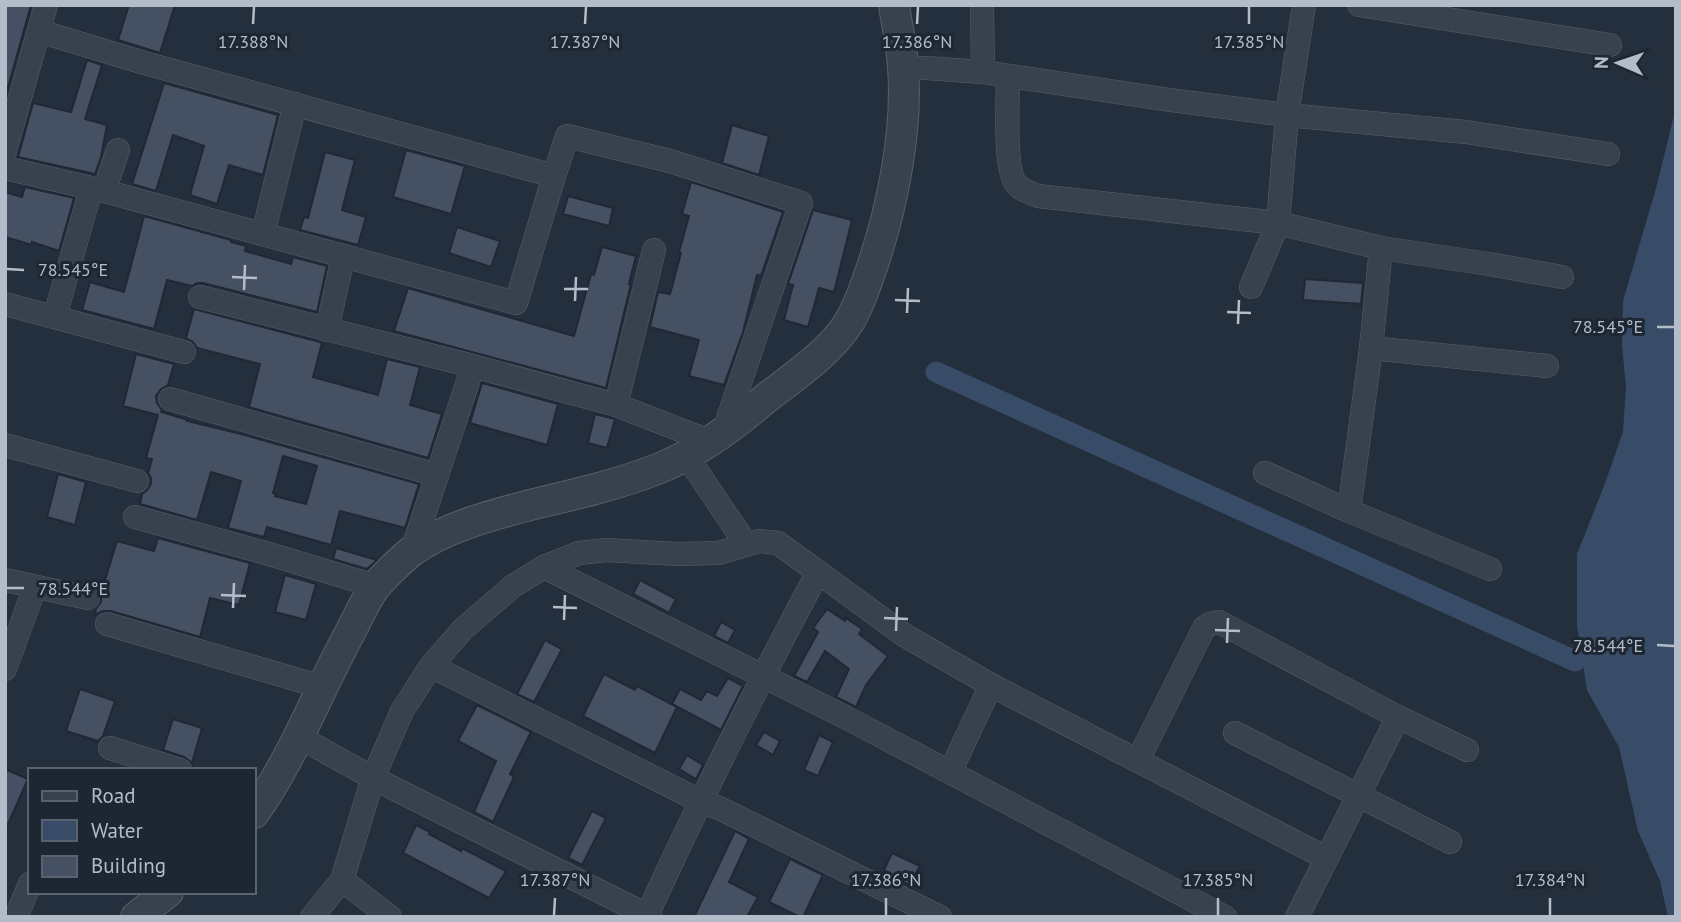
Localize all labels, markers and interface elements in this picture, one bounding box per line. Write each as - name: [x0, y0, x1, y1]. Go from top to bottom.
- north arrow: [1583, 28, 1653, 98]
- text: 17.388°N: [218, 30, 288, 53]
- text: 17.387°N: [550, 30, 620, 53]
- text: 17.386°N: [882, 30, 952, 53]
- text: 17.385°N: [1214, 30, 1284, 53]
- text: N: [1589, 56, 1613, 69]
- text: 78.545°E: [38, 258, 108, 281]
- text: 78.545°E: [1573, 315, 1643, 338]
- text: 78.544°E: [38, 577, 108, 600]
- text: 78.544°E: [1573, 634, 1643, 657]
- legend: [28, 768, 256, 894]
- text: Road: [91, 782, 135, 809]
- text: Water: [91, 817, 143, 844]
- text: Building: [91, 852, 166, 879]
- text: 17.387°N: [520, 868, 590, 891]
- text: 17.386°N: [851, 868, 921, 891]
- text: 17.385°N: [1183, 868, 1253, 891]
- text: 17.384°N: [1515, 868, 1585, 891]

